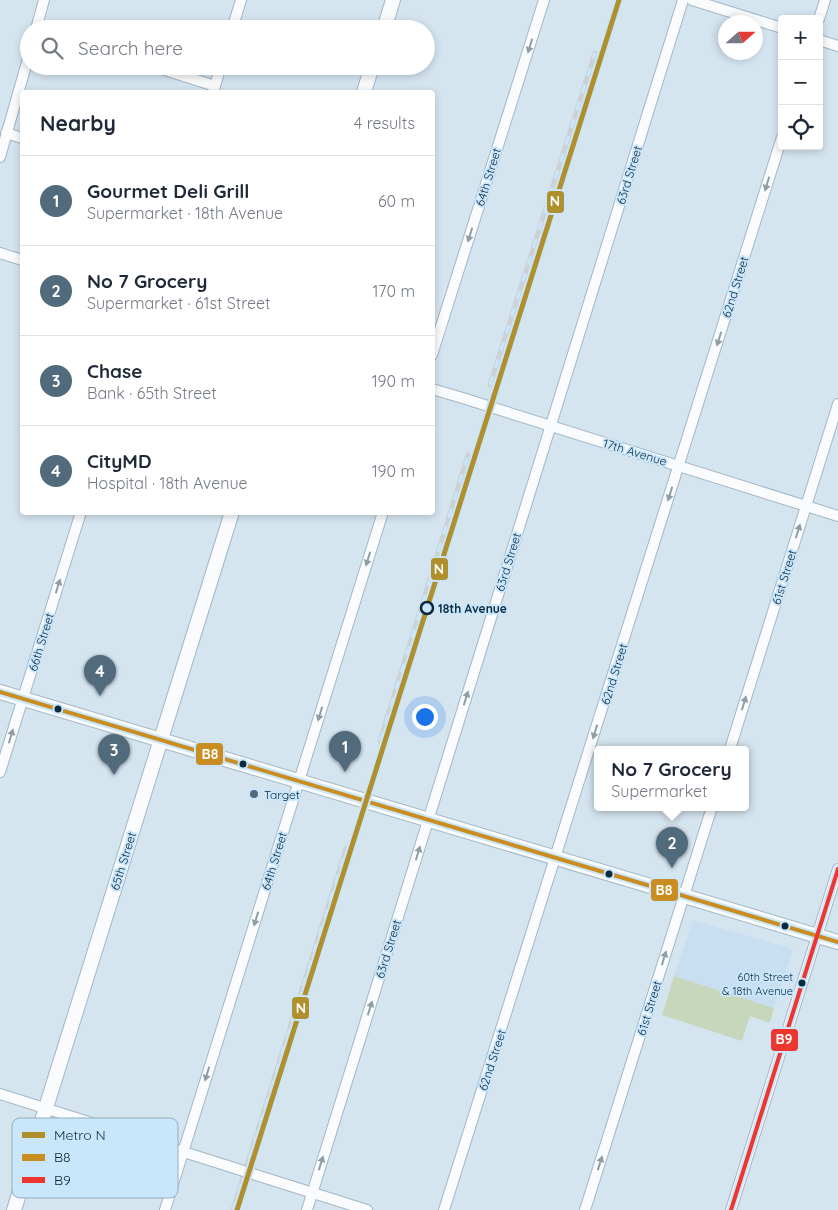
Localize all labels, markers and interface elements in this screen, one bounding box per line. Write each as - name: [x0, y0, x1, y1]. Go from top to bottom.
- north arrow: [718, 15, 763, 60]
- map controls: [778, 15, 823, 150]
- button: +: [778, 15, 823, 60]
- search box: [20, 20, 435, 75]
- icon: search: [38, 34, 66, 62]
- text: Search here: [78, 36, 183, 60]
- one-way arrow: [525, 39, 533, 54]
- button: −: [778, 60, 823, 105]
- button: locate: [778, 105, 823, 150]
- text: Nearby: [40, 110, 116, 136]
- text: 4 results: [354, 113, 415, 133]
- street label: 63rd Street: [613, 144, 645, 206]
- street label: 64th Street: [472, 146, 504, 208]
- one-way arrow: [763, 176, 771, 191]
- text: Gourmet Deli Grill: [87, 179, 249, 203]
- line badge: N: [546, 190, 565, 214]
- text: 1: [53, 191, 59, 211]
- text: 60 m: [378, 191, 415, 211]
- text: N: [550, 192, 560, 210]
- text: Supermarket · 18th Avenue: [87, 203, 283, 223]
- one-way arrow: [466, 228, 474, 243]
- street label: 62nd Street: [719, 254, 751, 320]
- text: No 7 Grocery: [87, 269, 207, 293]
- text: 2: [51, 281, 61, 301]
- text: 170 m: [372, 281, 415, 301]
- text: Supermarket · 61st Street: [87, 293, 270, 313]
- one-way arrow: [714, 331, 722, 346]
- text: Chase: [87, 359, 142, 383]
- text: 3: [52, 371, 60, 391]
- text: 190 m: [372, 371, 415, 391]
- text: Bank · 65th Street: [87, 383, 217, 403]
- street label: 17th Avenue: [601, 435, 669, 469]
- text: CityMD: [87, 449, 151, 473]
- text: 4: [51, 461, 61, 481]
- text: 190 m: [372, 461, 415, 481]
- text: Hospital · 18th Avenue: [87, 473, 248, 493]
- one-way arrow: [666, 486, 673, 501]
- one-way arrow: [795, 523, 803, 538]
- street label: 63rd Street: [492, 531, 524, 593]
- street label: 61st Street: [769, 548, 799, 606]
- one-way arrow: [364, 552, 372, 567]
- line badge: N: [430, 557, 449, 581]
- text: N: [434, 560, 444, 578]
- one-way arrow: [55, 578, 63, 593]
- marker: 18th Avenue: [420, 601, 434, 615]
- place label: 18th Avenue: [438, 601, 507, 616]
- street label: 66th Street: [25, 611, 57, 673]
- street label: 62nd Street: [598, 641, 630, 707]
- pin: 4: [84, 655, 116, 696]
- one-way arrow: [462, 690, 470, 705]
- one-way arrow: [741, 695, 749, 710]
- unlabelled marker: [53, 704, 63, 714]
- your location: [412, 704, 438, 730]
- one-way arrow: [315, 707, 323, 722]
- one-way arrow: [591, 725, 599, 740]
- one-way arrow: [8, 728, 16, 743]
- pin: 1: [329, 731, 361, 772]
- pin: 3: [98, 734, 130, 775]
- line badge: B8: [195, 742, 224, 766]
- text: B8: [202, 745, 219, 763]
- popup: [594, 746, 749, 811]
- text: No 7 Grocery: [611, 757, 732, 781]
- unlabelled marker: [238, 759, 248, 769]
- text: Supermarket: [611, 781, 707, 801]
- place label: Target: [264, 787, 300, 802]
- marker: Target: [248, 788, 260, 800]
- pin: 2: [656, 827, 688, 868]
- street label: 65th Street: [107, 830, 139, 892]
- street label: 64th Street: [258, 830, 290, 892]
- one-way arrow: [414, 845, 422, 860]
- unlabelled marker: [604, 869, 614, 879]
- line badge: B8: [650, 878, 679, 902]
- text: B8: [656, 881, 673, 899]
- one-way arrow: [251, 912, 259, 927]
- street label: 63rd Street: [372, 918, 404, 980]
- unlabelled marker: [780, 921, 790, 931]
- one-way arrow: [661, 951, 669, 966]
- place label: 60th Street & 18th Avenue: [722, 970, 793, 998]
- marker: 60th Street & 18th Avenue: [797, 978, 807, 988]
- street label: 61st Street: [634, 979, 664, 1037]
- line badge: N: [291, 996, 310, 1020]
- text: N: [296, 999, 306, 1017]
- one-way arrow: [366, 1001, 374, 1016]
- street label: 62nd Street: [475, 1028, 509, 1092]
- line badge: B9: [770, 1028, 799, 1052]
- text: B9: [775, 1030, 793, 1048]
- one-way arrow: [203, 1067, 211, 1082]
- legend: [12, 1118, 178, 1198]
- text: Metro N: [54, 1126, 106, 1144]
- text: B8: [54, 1148, 71, 1166]
- one-way arrow: [318, 1156, 326, 1171]
- one-way arrow: [597, 1156, 604, 1171]
- text: B9: [54, 1171, 71, 1189]

